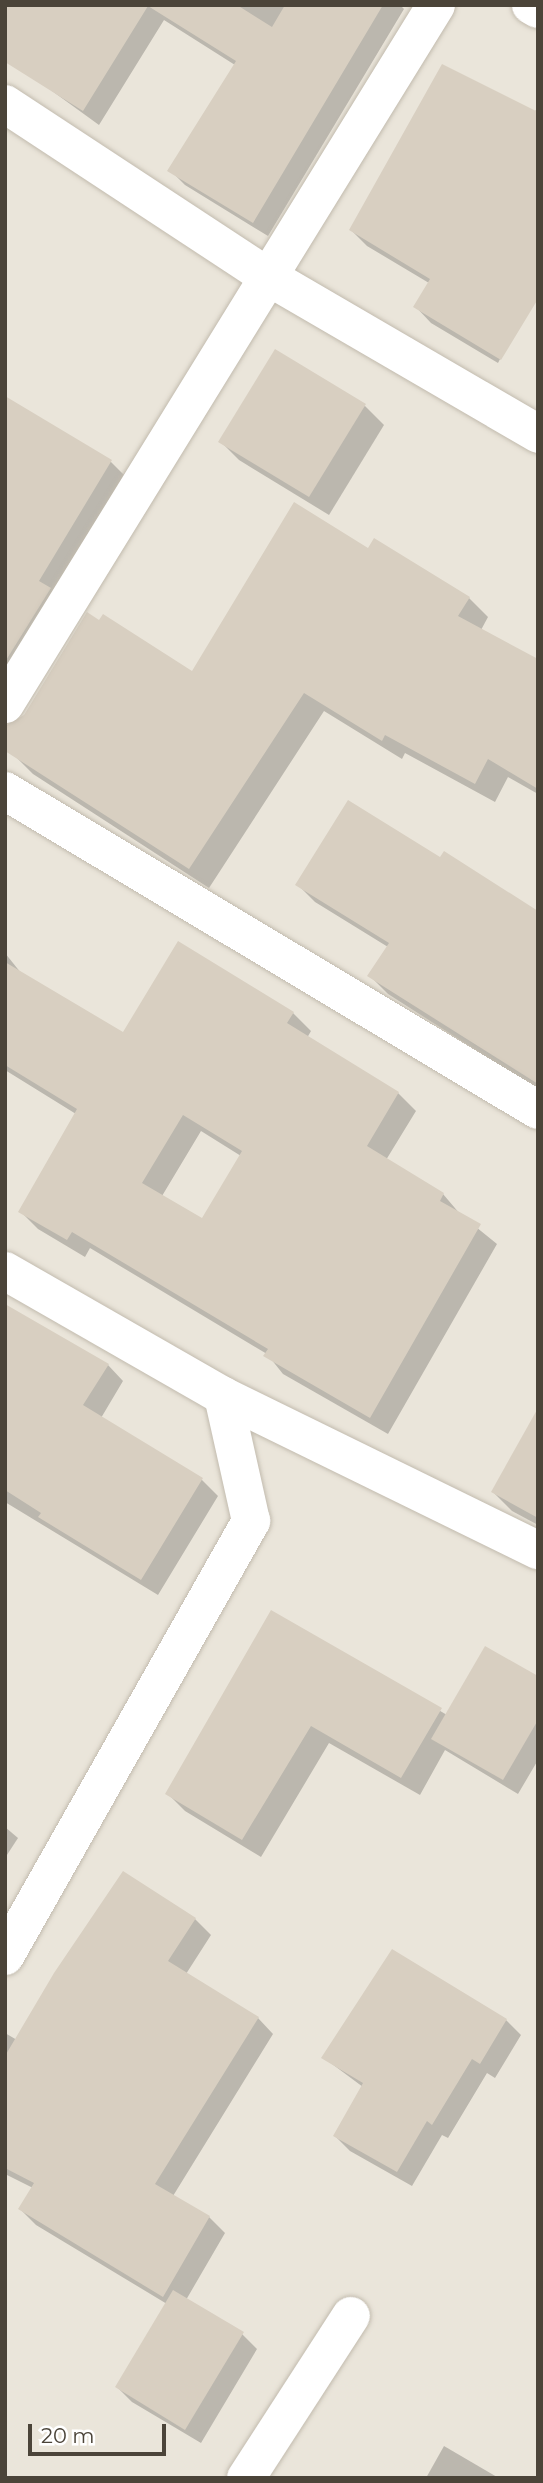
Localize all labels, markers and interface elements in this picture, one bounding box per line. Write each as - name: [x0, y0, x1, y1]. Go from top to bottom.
- scale bar: [32, 2410, 170, 2454]
- text: 20 m: [41, 2423, 95, 2448]

